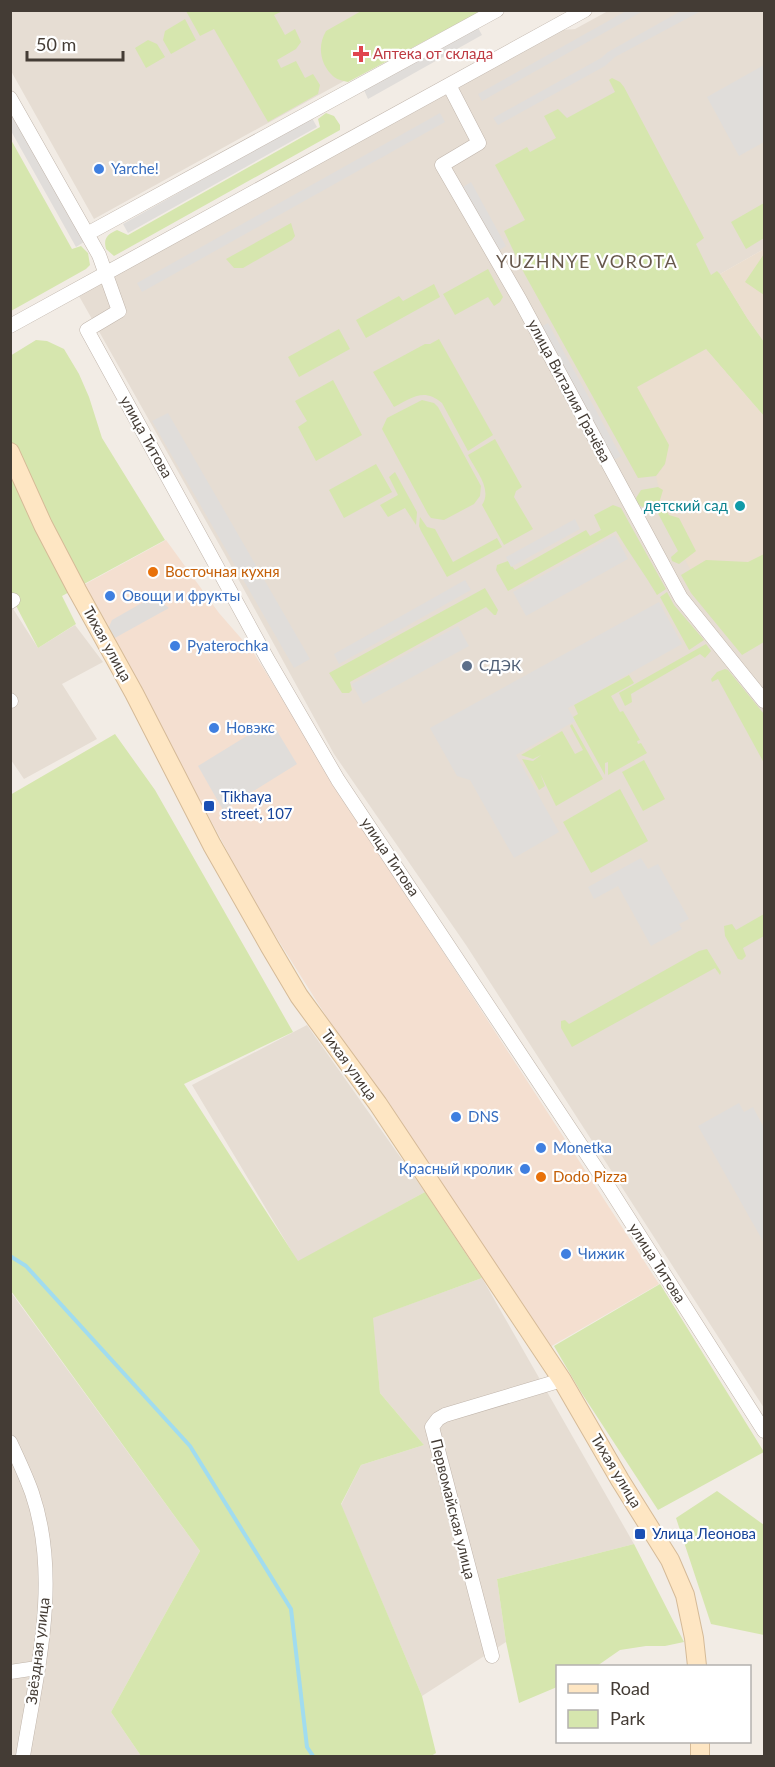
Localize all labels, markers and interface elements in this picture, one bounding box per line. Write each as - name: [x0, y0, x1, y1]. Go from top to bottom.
- scale bar: [27, 24, 123, 62]
- text: 50 m: [36, 33, 76, 55]
- place label: Аптека от склада: [373, 44, 493, 62]
- marker: Аптека от склада: [354, 47, 368, 61]
- place label: Yarche!: [111, 159, 159, 177]
- marker: Yarche!: [92, 162, 106, 176]
- district label: YUZHNYE VOROTA: [496, 250, 678, 272]
- street label: улица Виталия Грачёва: [525, 316, 615, 465]
- street label: улица Титова: [117, 392, 177, 481]
- place label: детский сад: [644, 496, 728, 514]
- marker: детский сад: [733, 499, 747, 513]
- place label: Восточная кухня: [165, 562, 280, 580]
- marker: Восточная кухня: [146, 565, 160, 579]
- place label: Овощи и фрукты: [122, 586, 240, 604]
- marker: Овощи и фрукты: [103, 589, 117, 603]
- street label: Тихая улица: [80, 603, 136, 684]
- place label: Pyaterochka: [187, 636, 268, 654]
- marker: Pyaterochka: [168, 639, 182, 653]
- place label: СДЭК: [479, 656, 521, 674]
- marker: СДЭК: [460, 659, 474, 673]
- place label: Новэкс: [226, 718, 275, 736]
- marker: Новэкс: [207, 721, 221, 735]
- place label: Tikhaya street, 107: [221, 787, 293, 822]
- marker: Tikhaya street, 107: [202, 799, 216, 813]
- street label: улица Титова: [358, 814, 424, 899]
- street label: Тихая улица: [318, 1026, 381, 1103]
- place label: DNS: [468, 1107, 499, 1125]
- marker: DNS: [449, 1110, 463, 1124]
- place label: Monetka: [553, 1138, 612, 1156]
- marker: Monetka: [534, 1141, 548, 1155]
- place label: Красный кролик: [399, 1159, 513, 1177]
- marker: Красный кролик: [518, 1162, 532, 1176]
- place label: Dodo Pizza: [553, 1167, 627, 1185]
- marker: Dodo Pizza: [534, 1170, 548, 1184]
- street label: улица Титова: [625, 1219, 690, 1306]
- place label: Чижик: [578, 1244, 625, 1262]
- marker: Чижик: [559, 1247, 573, 1261]
- street label: Тихая улица: [588, 1430, 646, 1511]
- street label: Первомайская улица: [428, 1437, 480, 1581]
- place label: Улица Леонова: [652, 1524, 756, 1542]
- marker: Улица Леонова: [633, 1527, 647, 1541]
- street label: Звёздная улица: [22, 1596, 53, 1706]
- legend: [556, 1665, 751, 1743]
- text: Road: [610, 1677, 650, 1699]
- text: Park: [610, 1707, 646, 1729]

